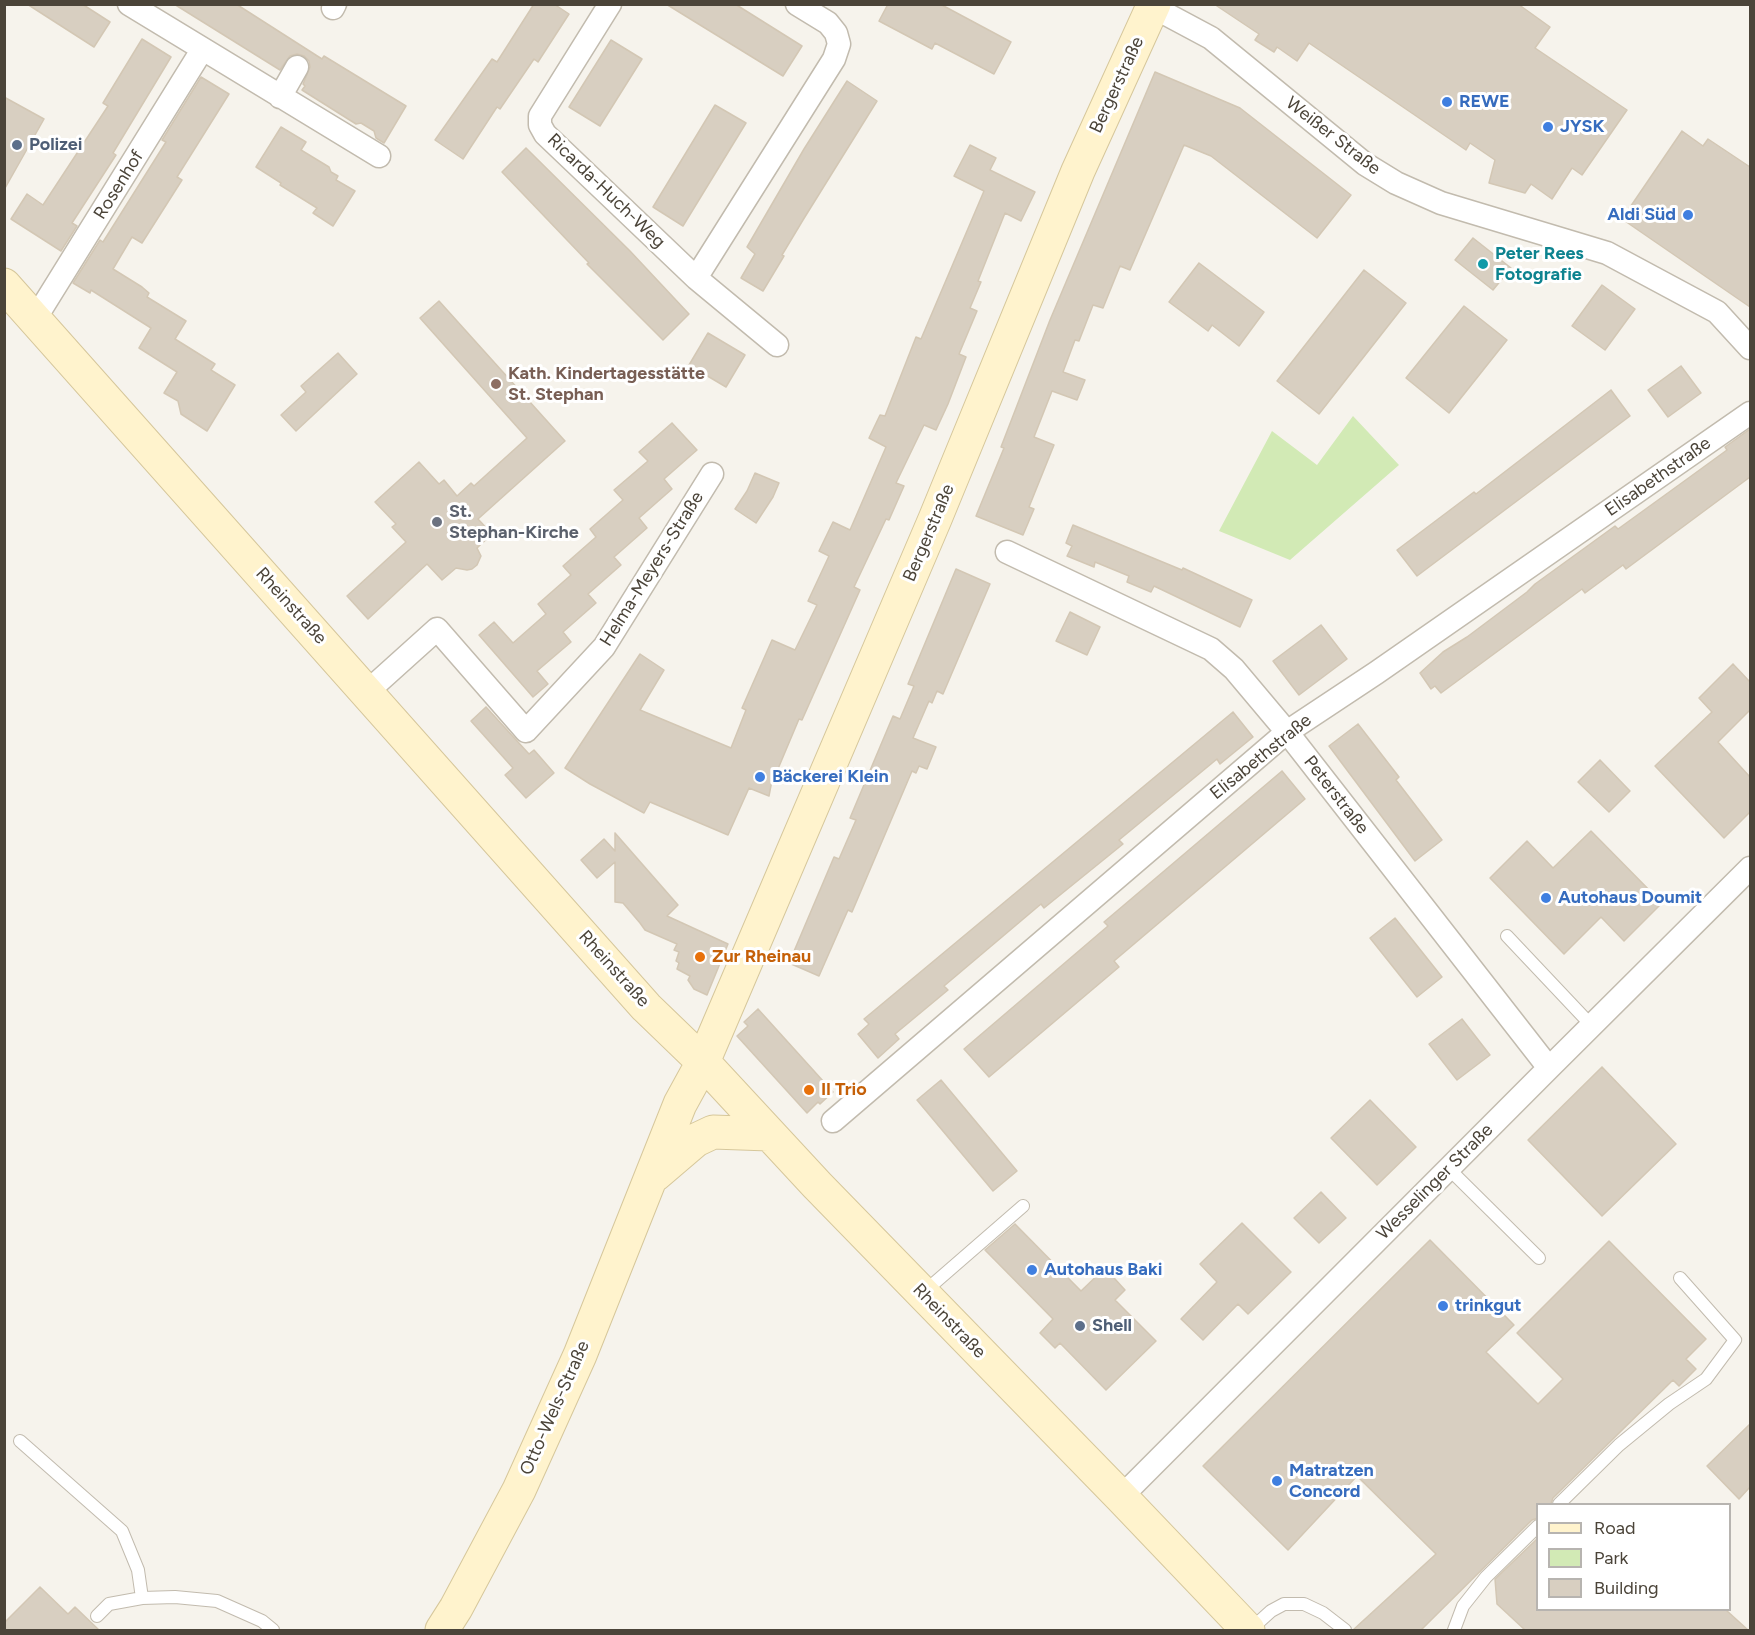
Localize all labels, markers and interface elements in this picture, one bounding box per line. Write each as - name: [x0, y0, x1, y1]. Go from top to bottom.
- street label: Bergerstraße: [1085, 33, 1149, 137]
- place label: REWE: [1459, 91, 1510, 113]
- street label: Weißer Straße: [1281, 92, 1385, 180]
- marker: REWE: [1440, 95, 1454, 109]
- place label: JYSK: [1560, 116, 1604, 138]
- marker: JYSK: [1541, 120, 1555, 134]
- street label: Ricarda-Huch-Weg: [543, 129, 669, 253]
- place label: Polizei: [29, 134, 83, 156]
- marker: Polizei: [10, 138, 24, 152]
- street label: Rosenhof: [89, 147, 149, 223]
- place label: Aldi Süd: [1607, 204, 1676, 226]
- marker: Aldi Süd: [1681, 208, 1695, 222]
- place label: Peter Rees Fotografie: [1495, 243, 1584, 286]
- marker: Peter Rees Fotografie: [1476, 257, 1490, 271]
- place label: Kath. Kindertagesstätte St. Stephan: [508, 363, 705, 406]
- marker: Kath. Kindertagesstätte St. Stephan: [489, 377, 503, 391]
- street label: Elisabethstraße: [1601, 433, 1715, 521]
- street label: Bergerstraße: [899, 481, 959, 585]
- street label: Helma-Meyers-Straße: [596, 488, 708, 650]
- place label: St. Stephan-Kirche: [449, 501, 579, 544]
- marker: St. Stephan-Kirche: [430, 515, 444, 529]
- street label: Rheinstraße: [251, 563, 331, 649]
- street label: Elisabethstraße: [1206, 710, 1316, 804]
- street label: Peterstraße: [1299, 752, 1373, 838]
- place label: Bäckerei Klein: [772, 766, 889, 788]
- marker: Bäckerei Klein: [753, 770, 767, 784]
- place label: Autohaus Doumit: [1558, 887, 1702, 909]
- marker: Autohaus Doumit: [1539, 891, 1553, 905]
- street label: Rheinstraße: [574, 926, 654, 1012]
- place label: Zur Rheinau: [712, 946, 811, 968]
- marker: Zur Rheinau: [693, 950, 707, 964]
- place label: Il Trio: [821, 1079, 867, 1101]
- marker: Il Trio: [802, 1083, 816, 1097]
- street label: Wesselinger Straße: [1372, 1119, 1498, 1245]
- place label: Autohaus Baki: [1044, 1259, 1162, 1281]
- marker: Autohaus Baki: [1025, 1263, 1039, 1277]
- street label: Rheinstraße: [908, 1279, 990, 1363]
- place label: trinkgut: [1455, 1295, 1521, 1317]
- marker: trinkgut: [1436, 1299, 1450, 1313]
- place label: Shell: [1092, 1315, 1132, 1337]
- marker: Shell: [1073, 1319, 1087, 1333]
- street label: Otto-Wels-Straße: [516, 1337, 594, 1479]
- place label: Matratzen Concord: [1289, 1460, 1374, 1502]
- marker: Matratzen Concord: [1270, 1474, 1284, 1488]
- legend: [1536, 1503, 1731, 1611]
- text: Road: [1594, 1517, 1635, 1539]
- text: Park: [1594, 1547, 1628, 1569]
- text: Building: [1594, 1577, 1659, 1599]

